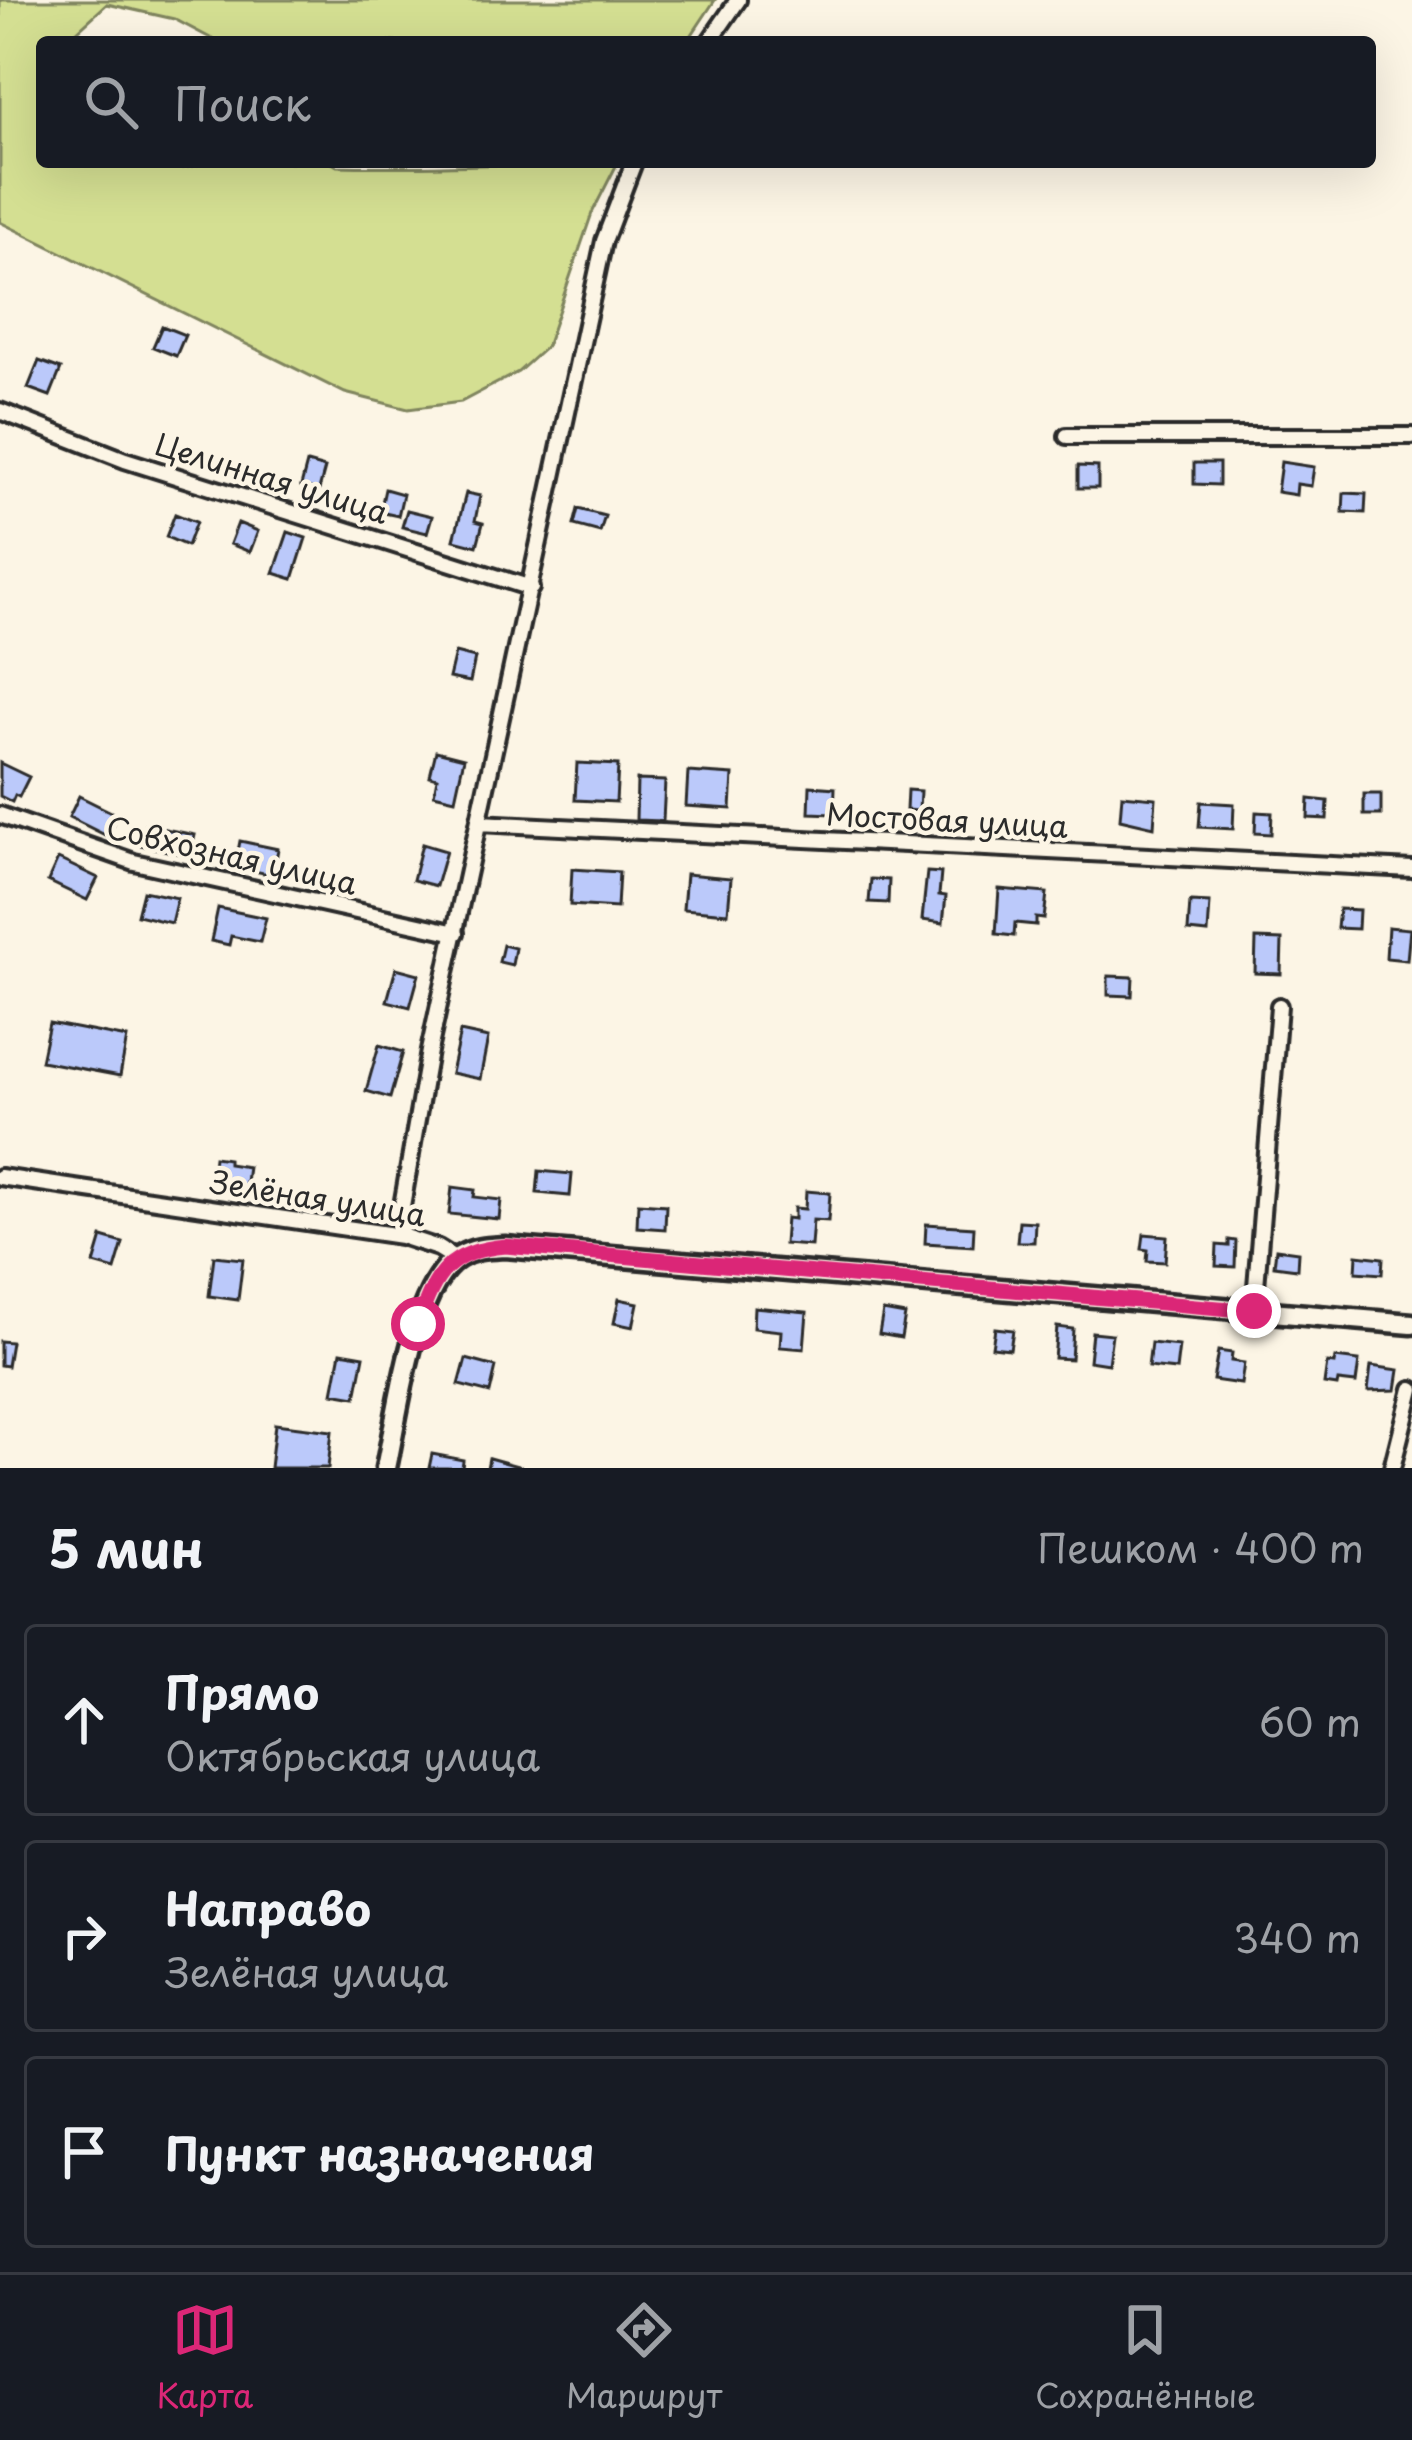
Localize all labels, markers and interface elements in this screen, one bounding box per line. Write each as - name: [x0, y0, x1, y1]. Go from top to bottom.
- search box: [36, 36, 1376, 168]
- text: Поиск: [174, 68, 311, 136]
- icon: search: [78, 69, 144, 135]
- street label: Целинная улица: [150, 420, 394, 534]
- street label: Мостовая улица: [825, 790, 1069, 848]
- street label: Совхозная улица: [102, 803, 362, 905]
- street label: Зелёная улица: [207, 1158, 429, 1236]
- route end: [1227, 1284, 1281, 1338]
- route start: [391, 1297, 445, 1351]
- text: 5 мин: [48, 1508, 204, 1585]
- text: Пешком · 400 m: [1037, 1517, 1364, 1576]
- text: Прямо: [165, 1657, 319, 1725]
- icon: ahead: [51, 1687, 117, 1753]
- text: 60 m: [1259, 1691, 1361, 1750]
- text: Октябрьская улица: [165, 1725, 540, 1784]
- text: Направо: [165, 1873, 371, 1941]
- icon: right: [51, 1903, 117, 1969]
- text: 340 m: [1233, 1907, 1361, 1966]
- text: Зелёная улица: [165, 1941, 448, 2000]
- text: Пункт назначения: [165, 2118, 595, 2186]
- icon: arrive: [51, 2119, 117, 2185]
- tab: Карта: [156, 2297, 253, 2419]
- tab: Маршрут: [566, 2297, 722, 2419]
- tab: Сохранённые: [1035, 2297, 1256, 2419]

